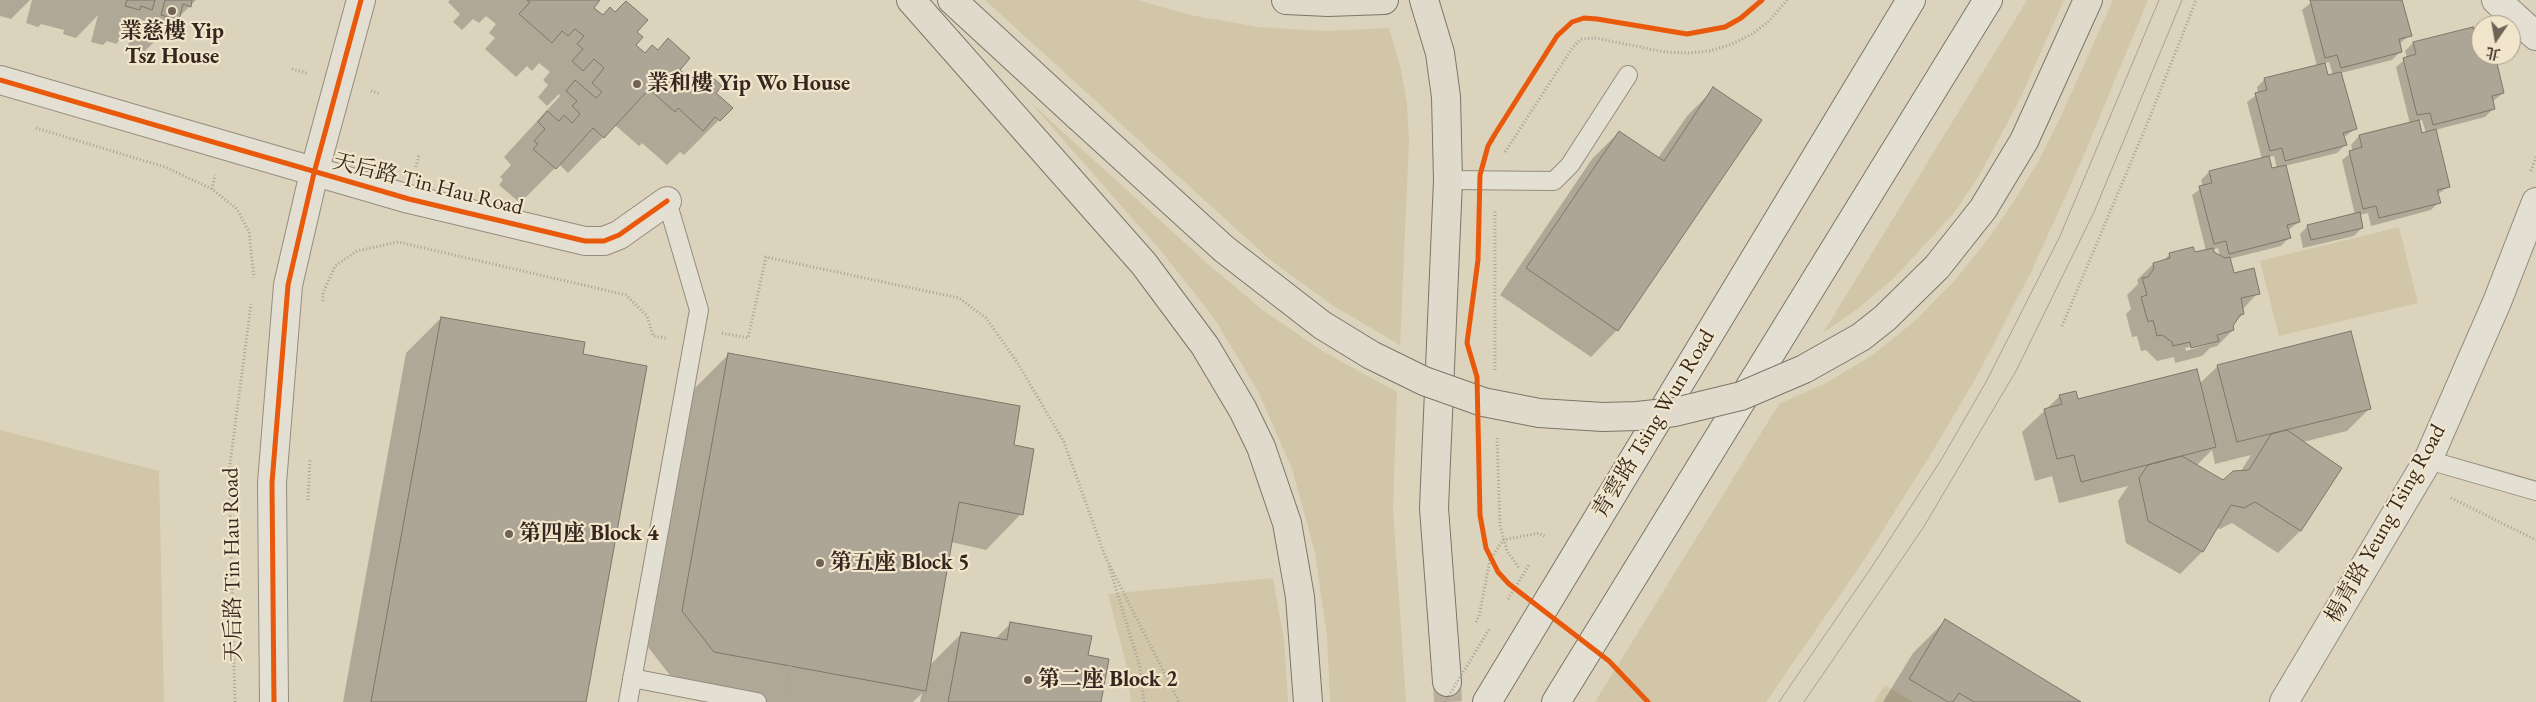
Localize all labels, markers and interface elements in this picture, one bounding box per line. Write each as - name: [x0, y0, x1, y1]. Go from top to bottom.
- marker: 業慈樓 Yip Tsz House: [166, 5, 178, 17]
- north arrow: [2471, 15, 2521, 65]
- place label: 業慈樓 Yip Tsz House: [120, 19, 224, 70]
- text: 北: [2484, 43, 2502, 64]
- place label: 業和樓 Yip Wo House: [647, 71, 850, 97]
- marker: 業和樓 Yip Wo House: [631, 78, 643, 90]
- street label: 天后路 Tin Hau Road: [330, 149, 526, 221]
- street label: 青雲路 Tsing Wun Road: [1587, 325, 1721, 523]
- street label: 楊青路 Yeung Tsing Road: [2320, 420, 2452, 628]
- street label: 天后路 Tin Hau Road: [218, 467, 248, 663]
- place label: 第四座 Block 4: [519, 521, 659, 547]
- marker: 第四座 Block 4: [503, 528, 515, 540]
- place label: 第五座 Block 5: [830, 550, 970, 576]
- marker: 第五座 Block 5: [814, 557, 826, 569]
- place label: 第二座 Block 2: [1038, 667, 1178, 693]
- marker: 第二座 Block 2: [1022, 674, 1034, 686]

